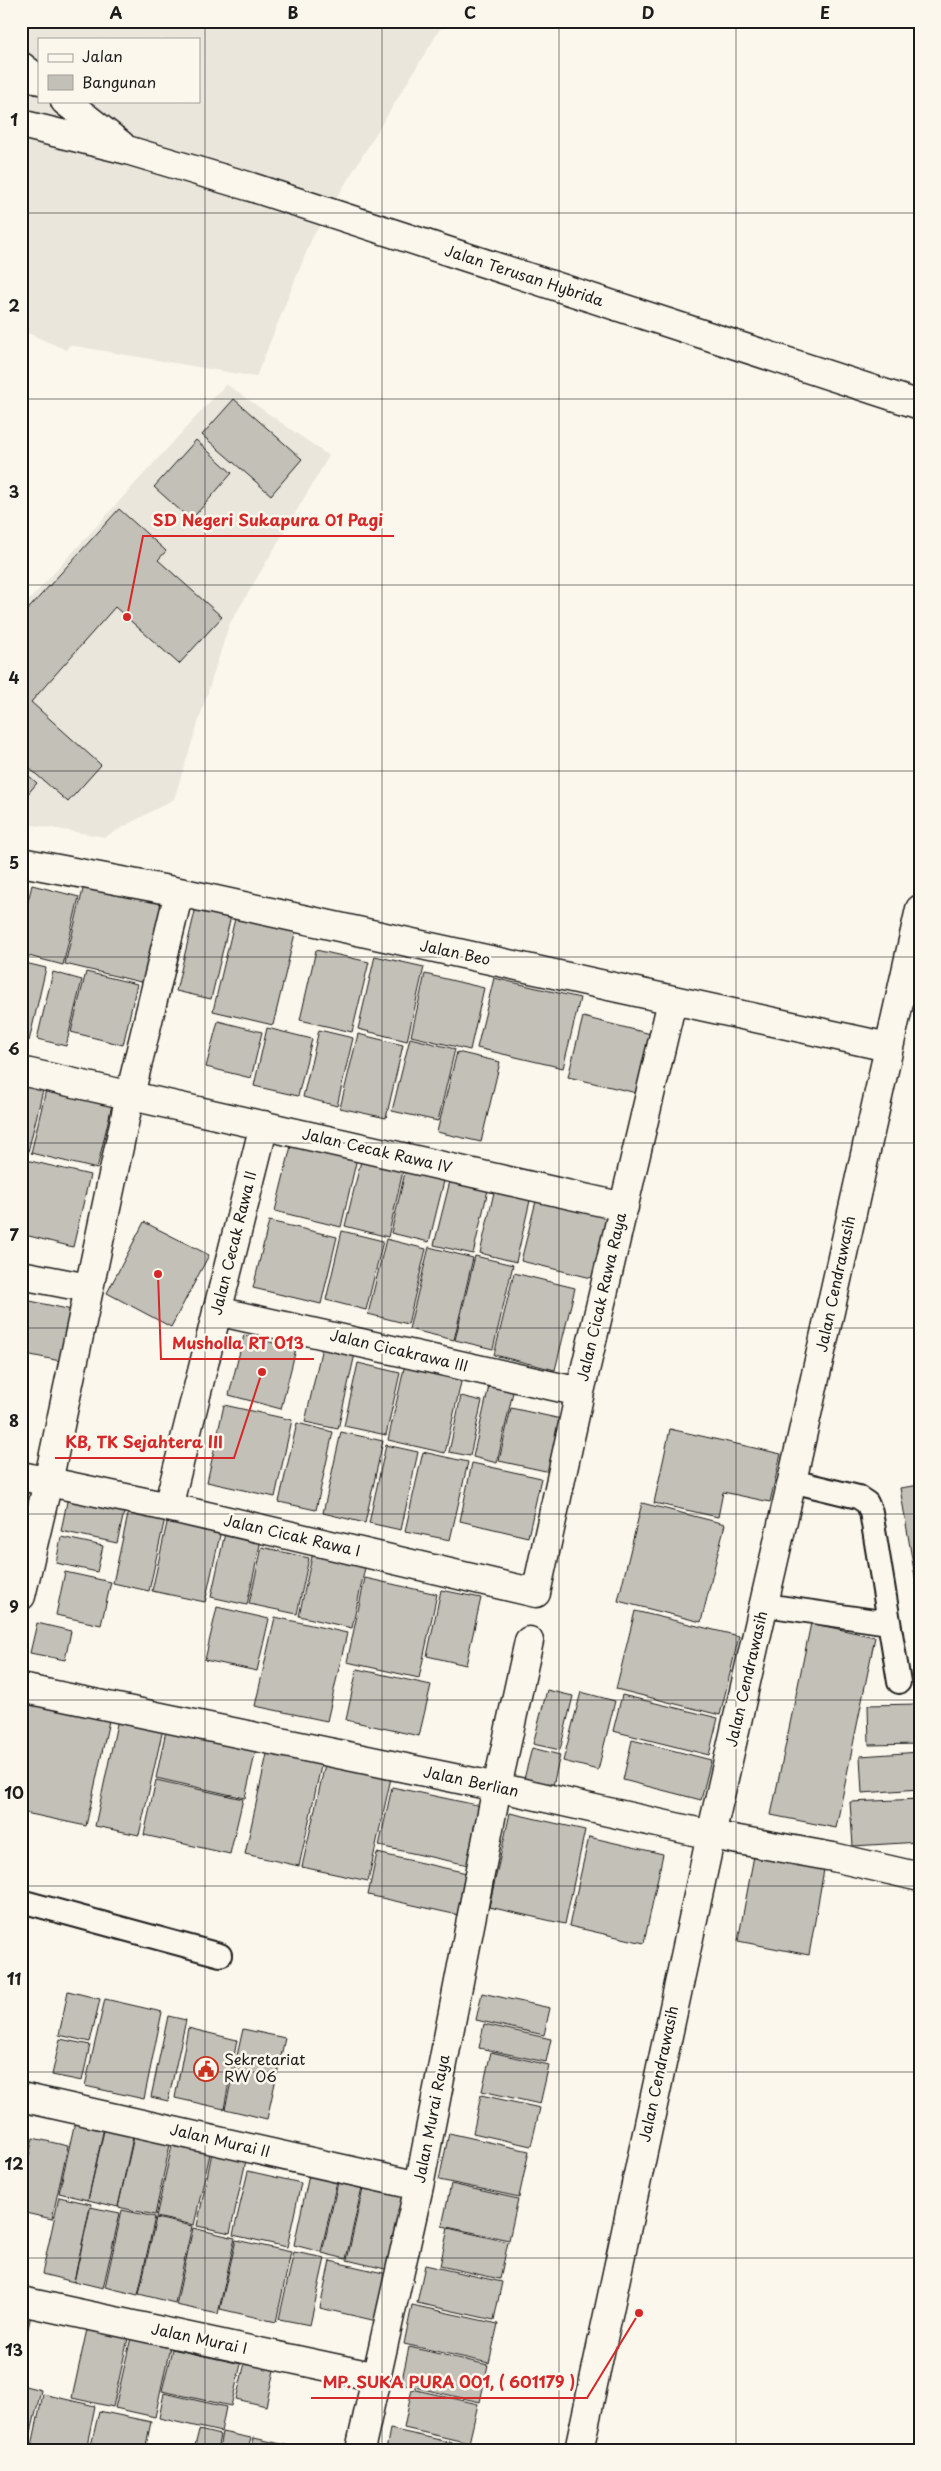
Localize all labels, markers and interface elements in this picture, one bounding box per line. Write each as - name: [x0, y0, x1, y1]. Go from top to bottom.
- text: A: [110, 0, 123, 24]
- text: B: [288, 0, 299, 24]
- text: C: [464, 0, 476, 24]
- text: D: [642, 0, 654, 24]
- text: E: [820, 0, 830, 24]
- legend: [38, 38, 200, 102]
- text: Jalan: [82, 44, 123, 67]
- text: Bangunan: [82, 70, 156, 93]
- text: 1: [10, 107, 18, 131]
- street label: Jalan Terusan Hybrida: [442, 238, 607, 311]
- text: 2: [8, 293, 20, 317]
- text: 3: [9, 479, 19, 503]
- callout: SD Negeri Sukapura 01 Pagi: [143, 505, 394, 536]
- text: SD Negeri Sukapura 01 Pagi: [153, 507, 383, 531]
- text: 4: [9, 665, 20, 689]
- text: 5: [9, 850, 19, 874]
- street label: Jalan Beo: [418, 933, 493, 970]
- text: 6: [8, 1036, 20, 1060]
- street label: Jalan Cecak Rawa IV: [300, 1121, 455, 1178]
- street label: Jalan Cecak Rawa II: [204, 1168, 262, 1317]
- street label: Jalan Cicak Rawa Raya: [570, 1209, 631, 1383]
- street label: Jalan Cendrawasih: [809, 1213, 860, 1354]
- text: 7: [9, 1222, 19, 1246]
- street label: Jalan Cicakrawa III: [328, 1322, 471, 1377]
- callout: Musholla RT 013: [161, 1328, 314, 1359]
- text: Musholla RT 013: [172, 1330, 304, 1354]
- text: 8: [9, 1408, 19, 1432]
- callout: KB, TK Sejahtera III: [55, 1427, 234, 1458]
- text: KB, TK Sejahtera III: [65, 1429, 223, 1453]
- street label: Jalan Cicak Rawa I: [222, 1508, 363, 1561]
- text: 9: [9, 1594, 19, 1618]
- street label: Jalan Cendrawasih: [719, 1608, 772, 1749]
- street label: Jalan Berlian: [421, 1759, 521, 1802]
- text: 10: [4, 1780, 24, 1804]
- text: 11: [7, 1966, 21, 1990]
- street label: Jalan Cendrawasih: [632, 2003, 683, 2144]
- place label: Sekretariat RW 06: [224, 2047, 305, 2087]
- street label: Jalan Murai Raya: [407, 2052, 454, 2185]
- public building icon: Sekretariat RW 06: [193, 2056, 219, 2082]
- street label: Jalan Murai II: [168, 2117, 273, 2162]
- text: 12: [5, 2151, 23, 2175]
- street label: Jalan Murai I: [149, 2316, 249, 2359]
- text: 13: [5, 2337, 23, 2361]
- callout: MP. SUKA PURA 001, ( 601179 ): [311, 2367, 587, 2398]
- text: MP. SUKA PURA 001, ( 601179 ): [323, 2369, 575, 2393]

